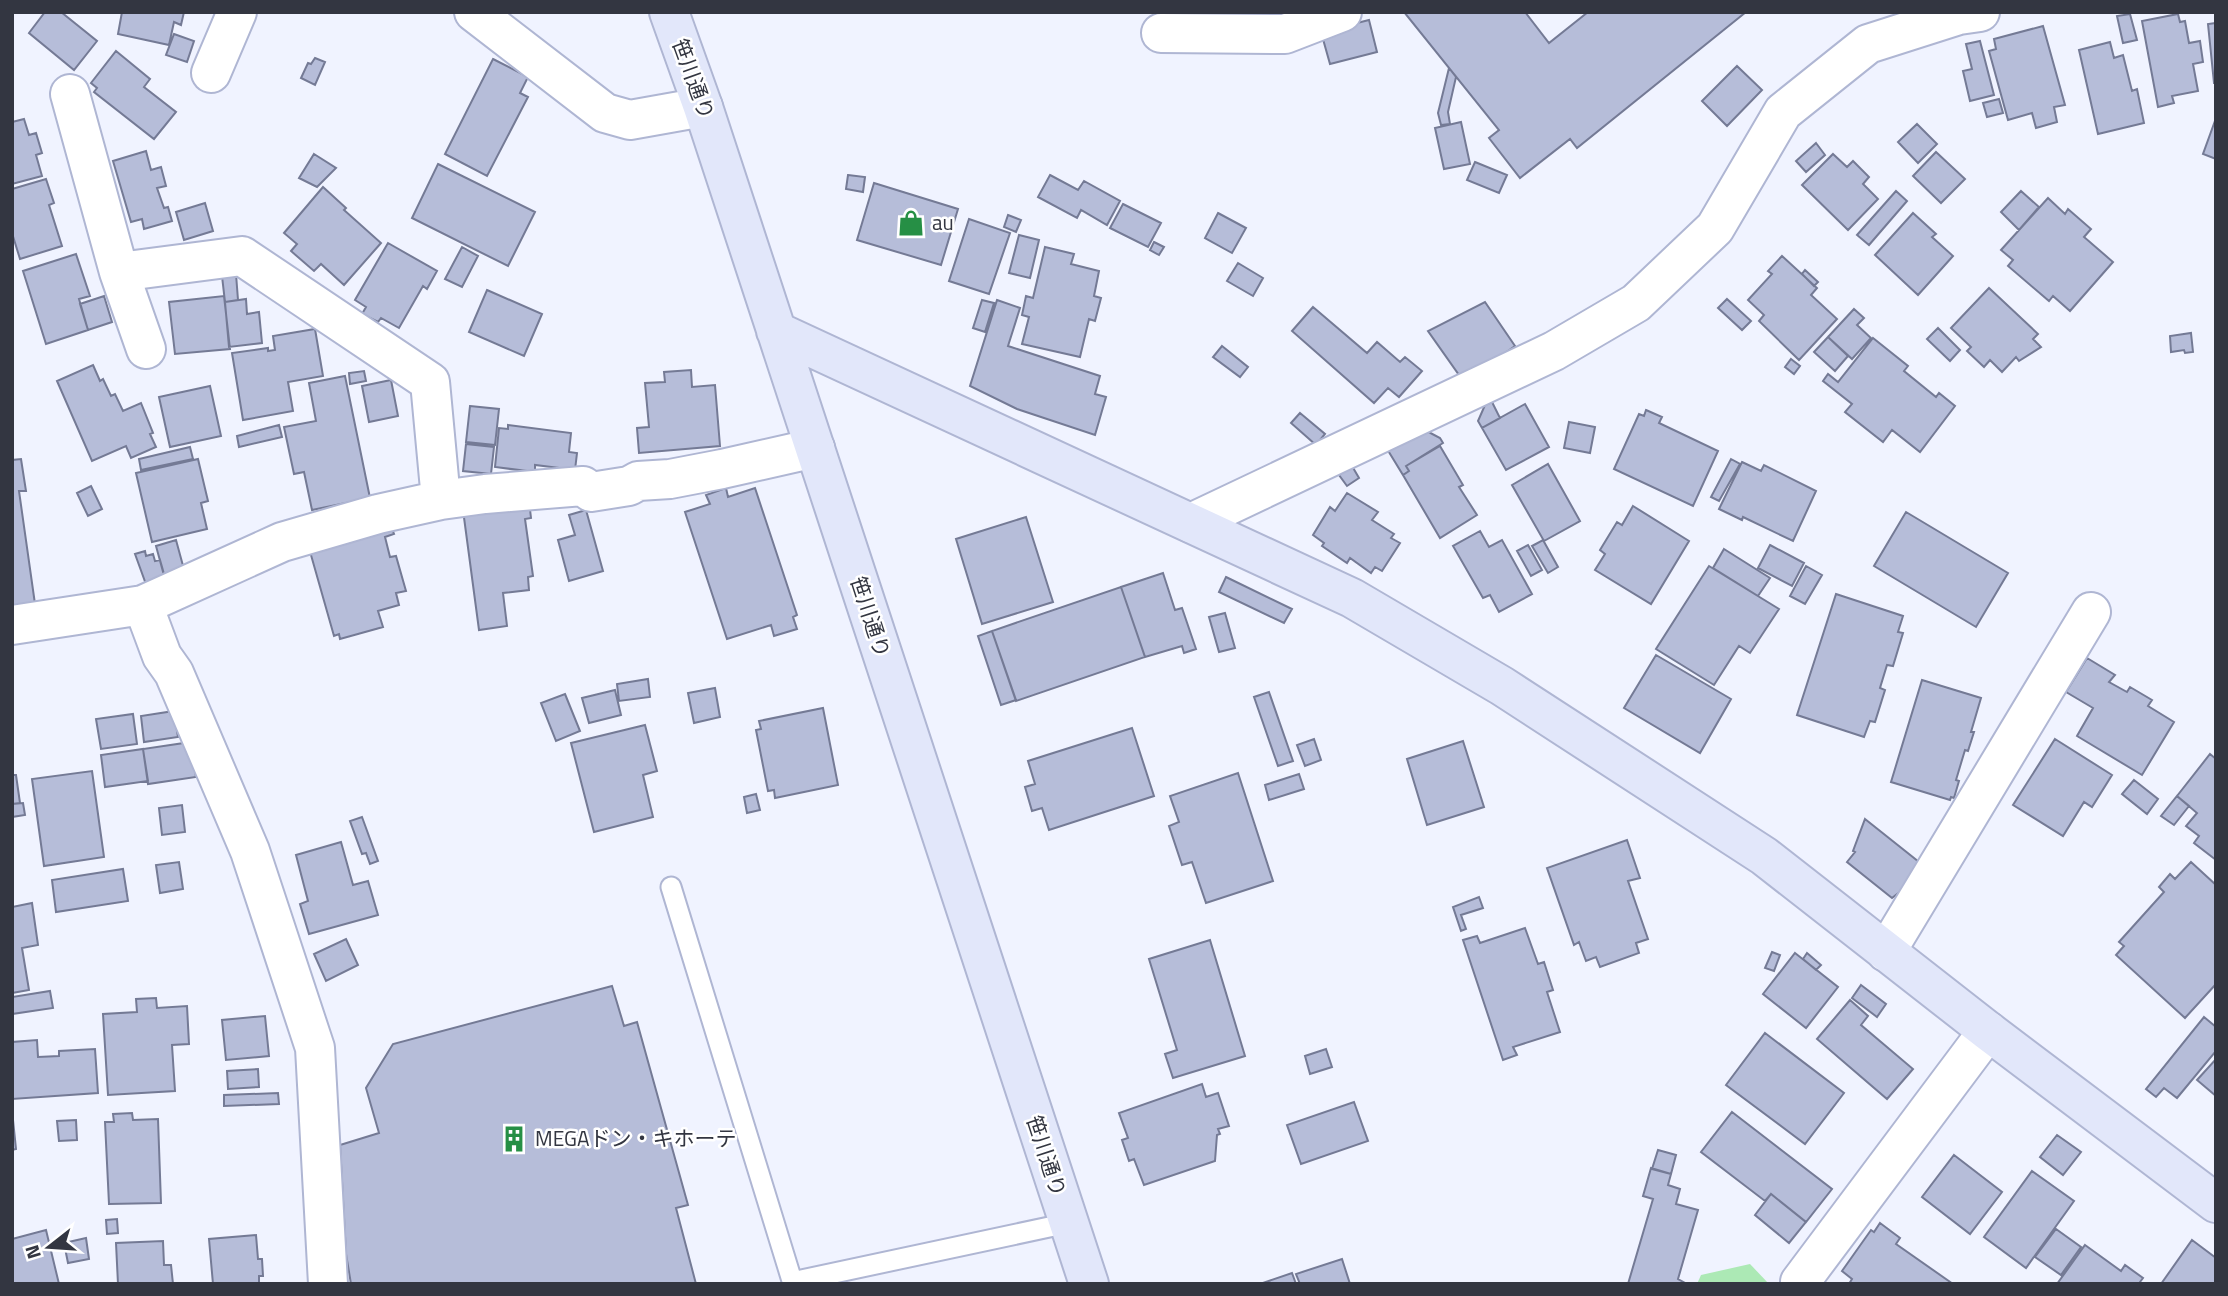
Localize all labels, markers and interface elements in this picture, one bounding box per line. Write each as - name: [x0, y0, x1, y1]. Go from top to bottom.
- street label: 笹川通り: [665, 34, 723, 124]
- place label: au: [932, 206, 954, 238]
- shop icon: au: [896, 208, 926, 238]
- street label: 笹川通り: [843, 572, 899, 662]
- street label: 笹川通り: [1019, 1111, 1075, 1201]
- place label: MEGAドン・キホーテ: [535, 1122, 737, 1154]
- building icon: MEGAドン・キホーテ: [499, 1124, 529, 1154]
- north arrow: [14, 1212, 84, 1282]
- text: N: [16, 1242, 48, 1263]

